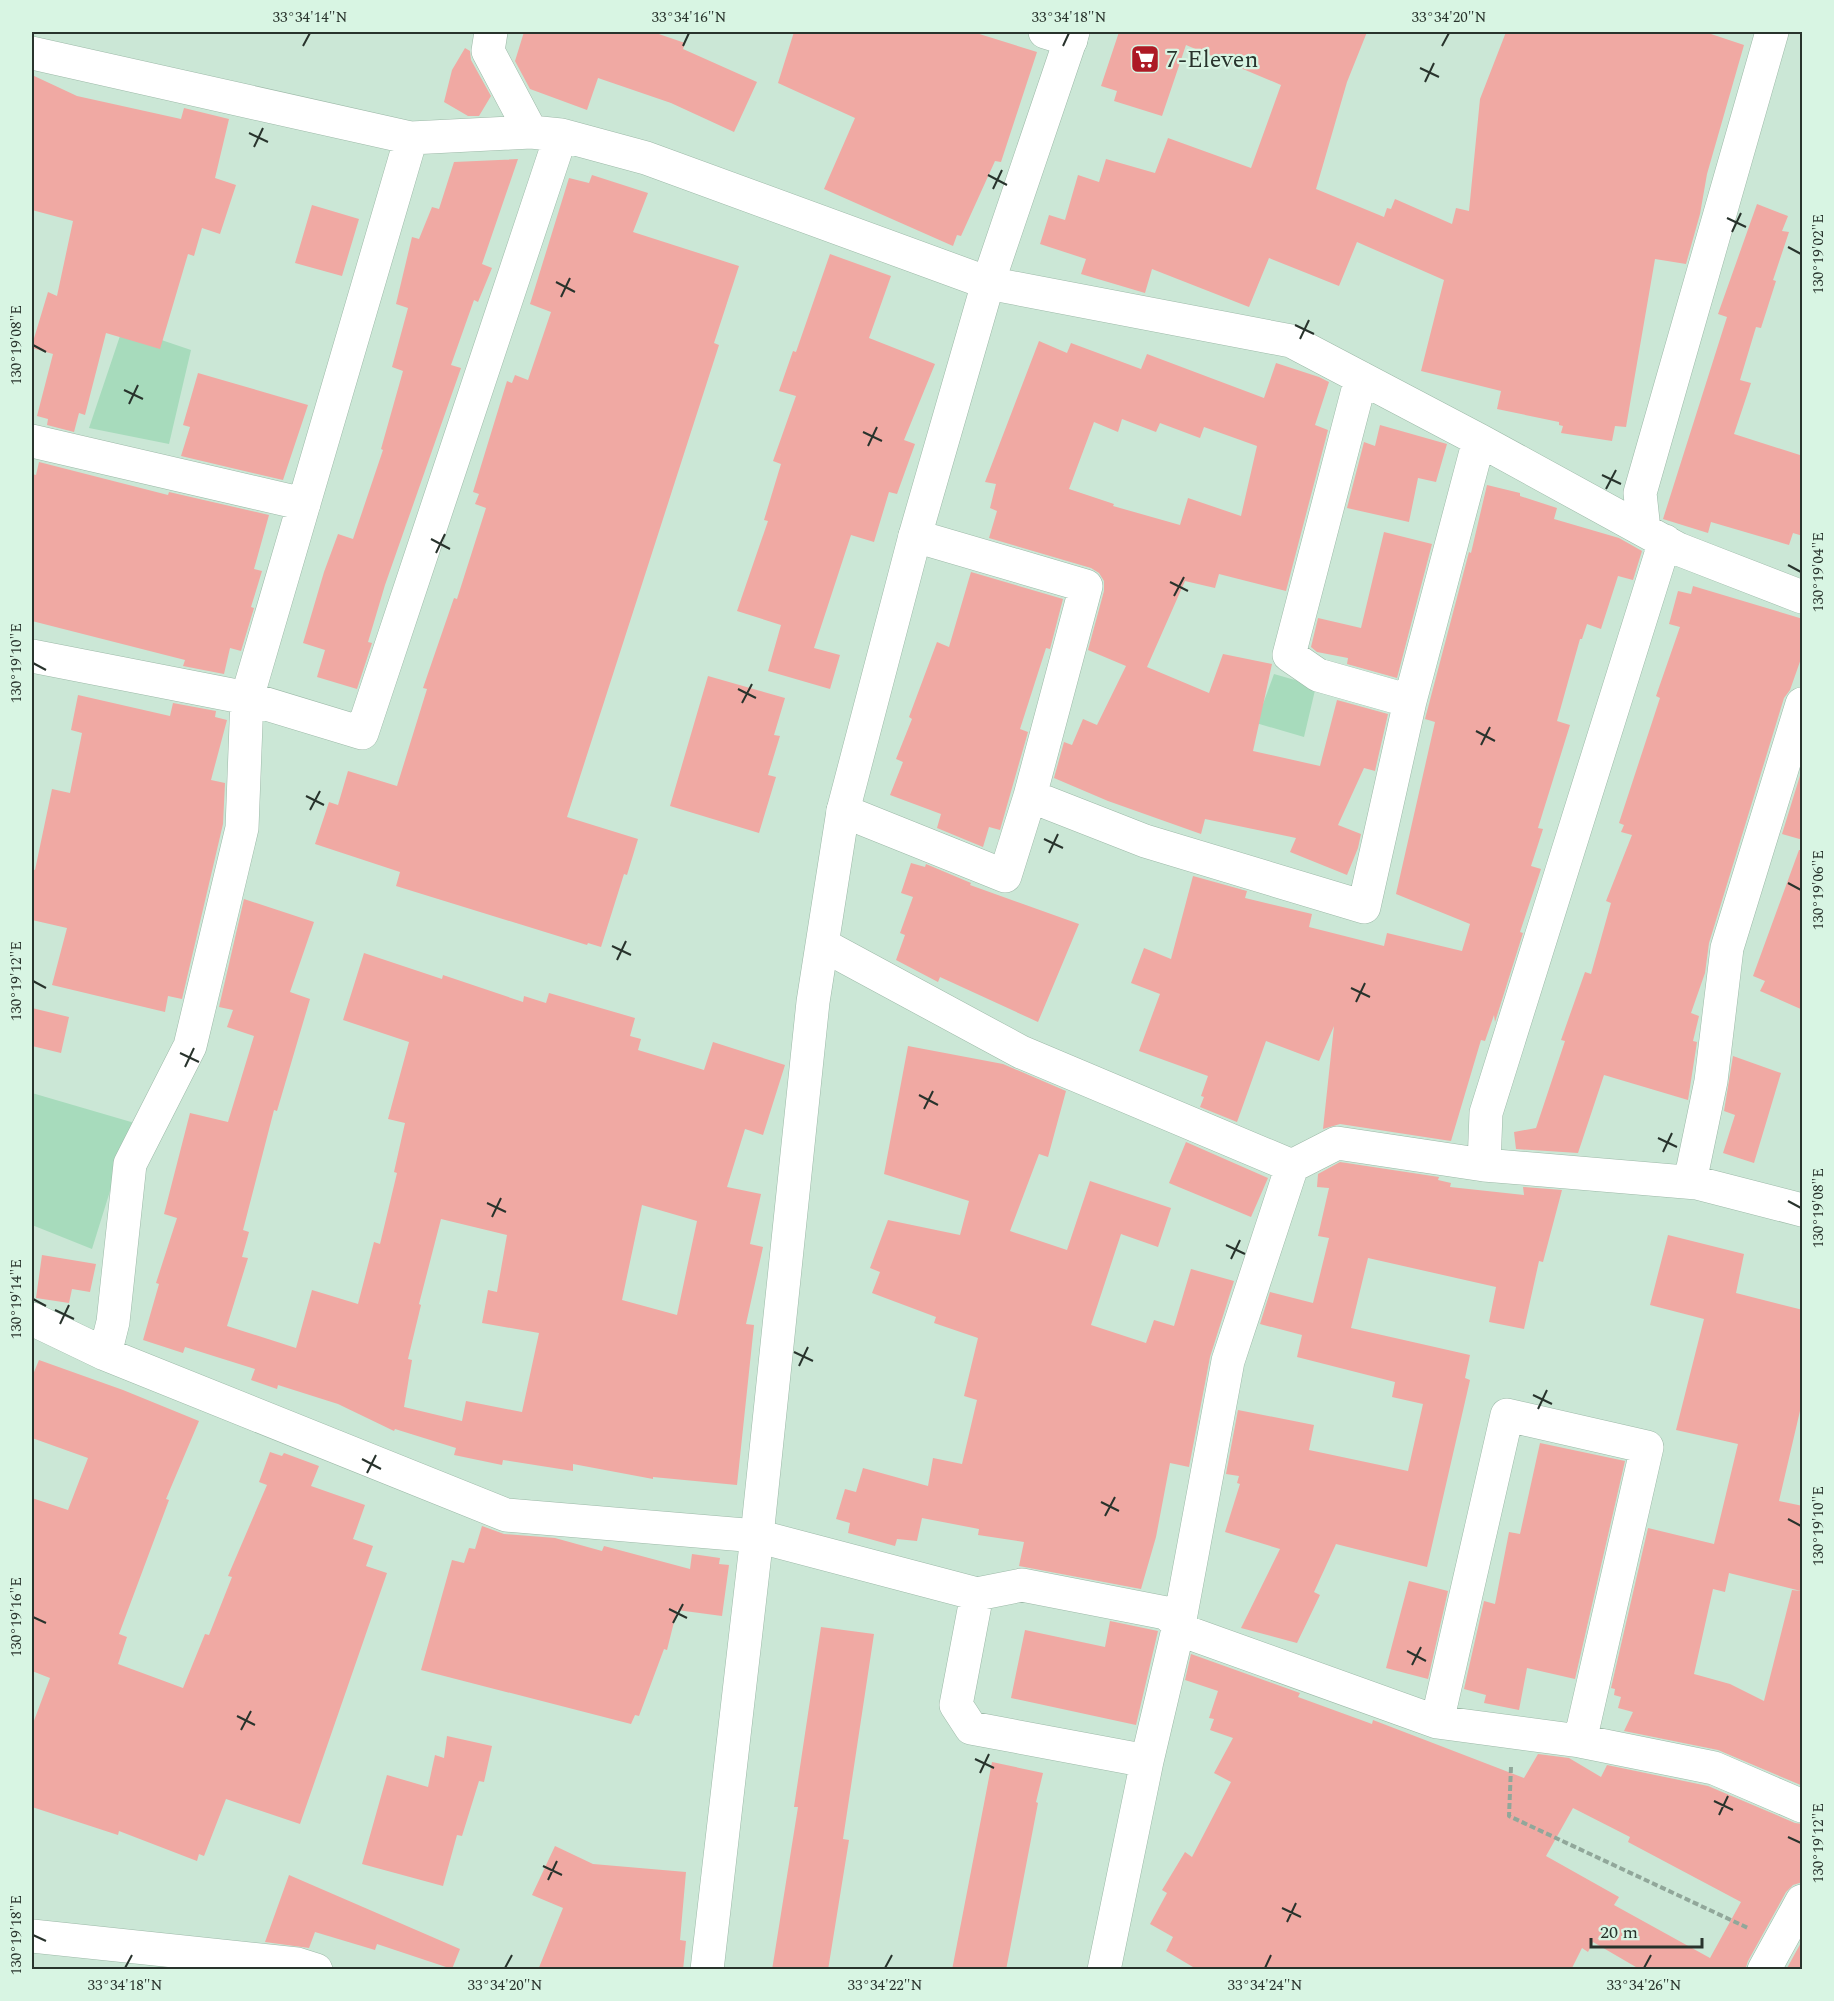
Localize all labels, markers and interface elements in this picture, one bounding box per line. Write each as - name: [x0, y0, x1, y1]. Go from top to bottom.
- text: 33°34'14"N: [273, 6, 348, 29]
- text: 33°34'16"N: [652, 6, 727, 29]
- text: 33°34'18"N: [1032, 6, 1107, 29]
- text: 33°34'20"N: [1412, 6, 1487, 29]
- place label: 7-Eleven: [1166, 42, 1258, 78]
- supermarket icon: 7-Eleven: [1129, 43, 1161, 75]
- text: 130°19'02"E: [1807, 214, 1830, 294]
- text: 130°19'08"E: [5, 305, 28, 385]
- text: 130°19'04"E: [1807, 532, 1830, 612]
- text: 130°19'10"E: [5, 623, 28, 703]
- text: 130°19'06"E: [1807, 850, 1830, 930]
- text: 130°19'12"E: [5, 941, 28, 1021]
- text: 130°19'08"E: [1807, 1168, 1830, 1248]
- text: 130°19'14"E: [5, 1259, 28, 1339]
- text: 130°19'10"E: [1807, 1486, 1830, 1566]
- text: 130°19'16"E: [5, 1577, 28, 1657]
- text: 130°19'12"E: [1807, 1803, 1830, 1883]
- text: 130°19'18"E: [5, 1895, 28, 1975]
- scale bar: [1591, 1911, 1702, 1949]
- text: 20 m: [1600, 1919, 1638, 1946]
- text: 33°34'18"N: [88, 1974, 163, 1997]
- text: 33°34'20"N: [468, 1974, 543, 1997]
- text: 33°34'22"N: [848, 1974, 923, 1997]
- text: 33°34'24"N: [1228, 1974, 1303, 1997]
- text: 33°34'26"N: [1607, 1974, 1682, 1997]

